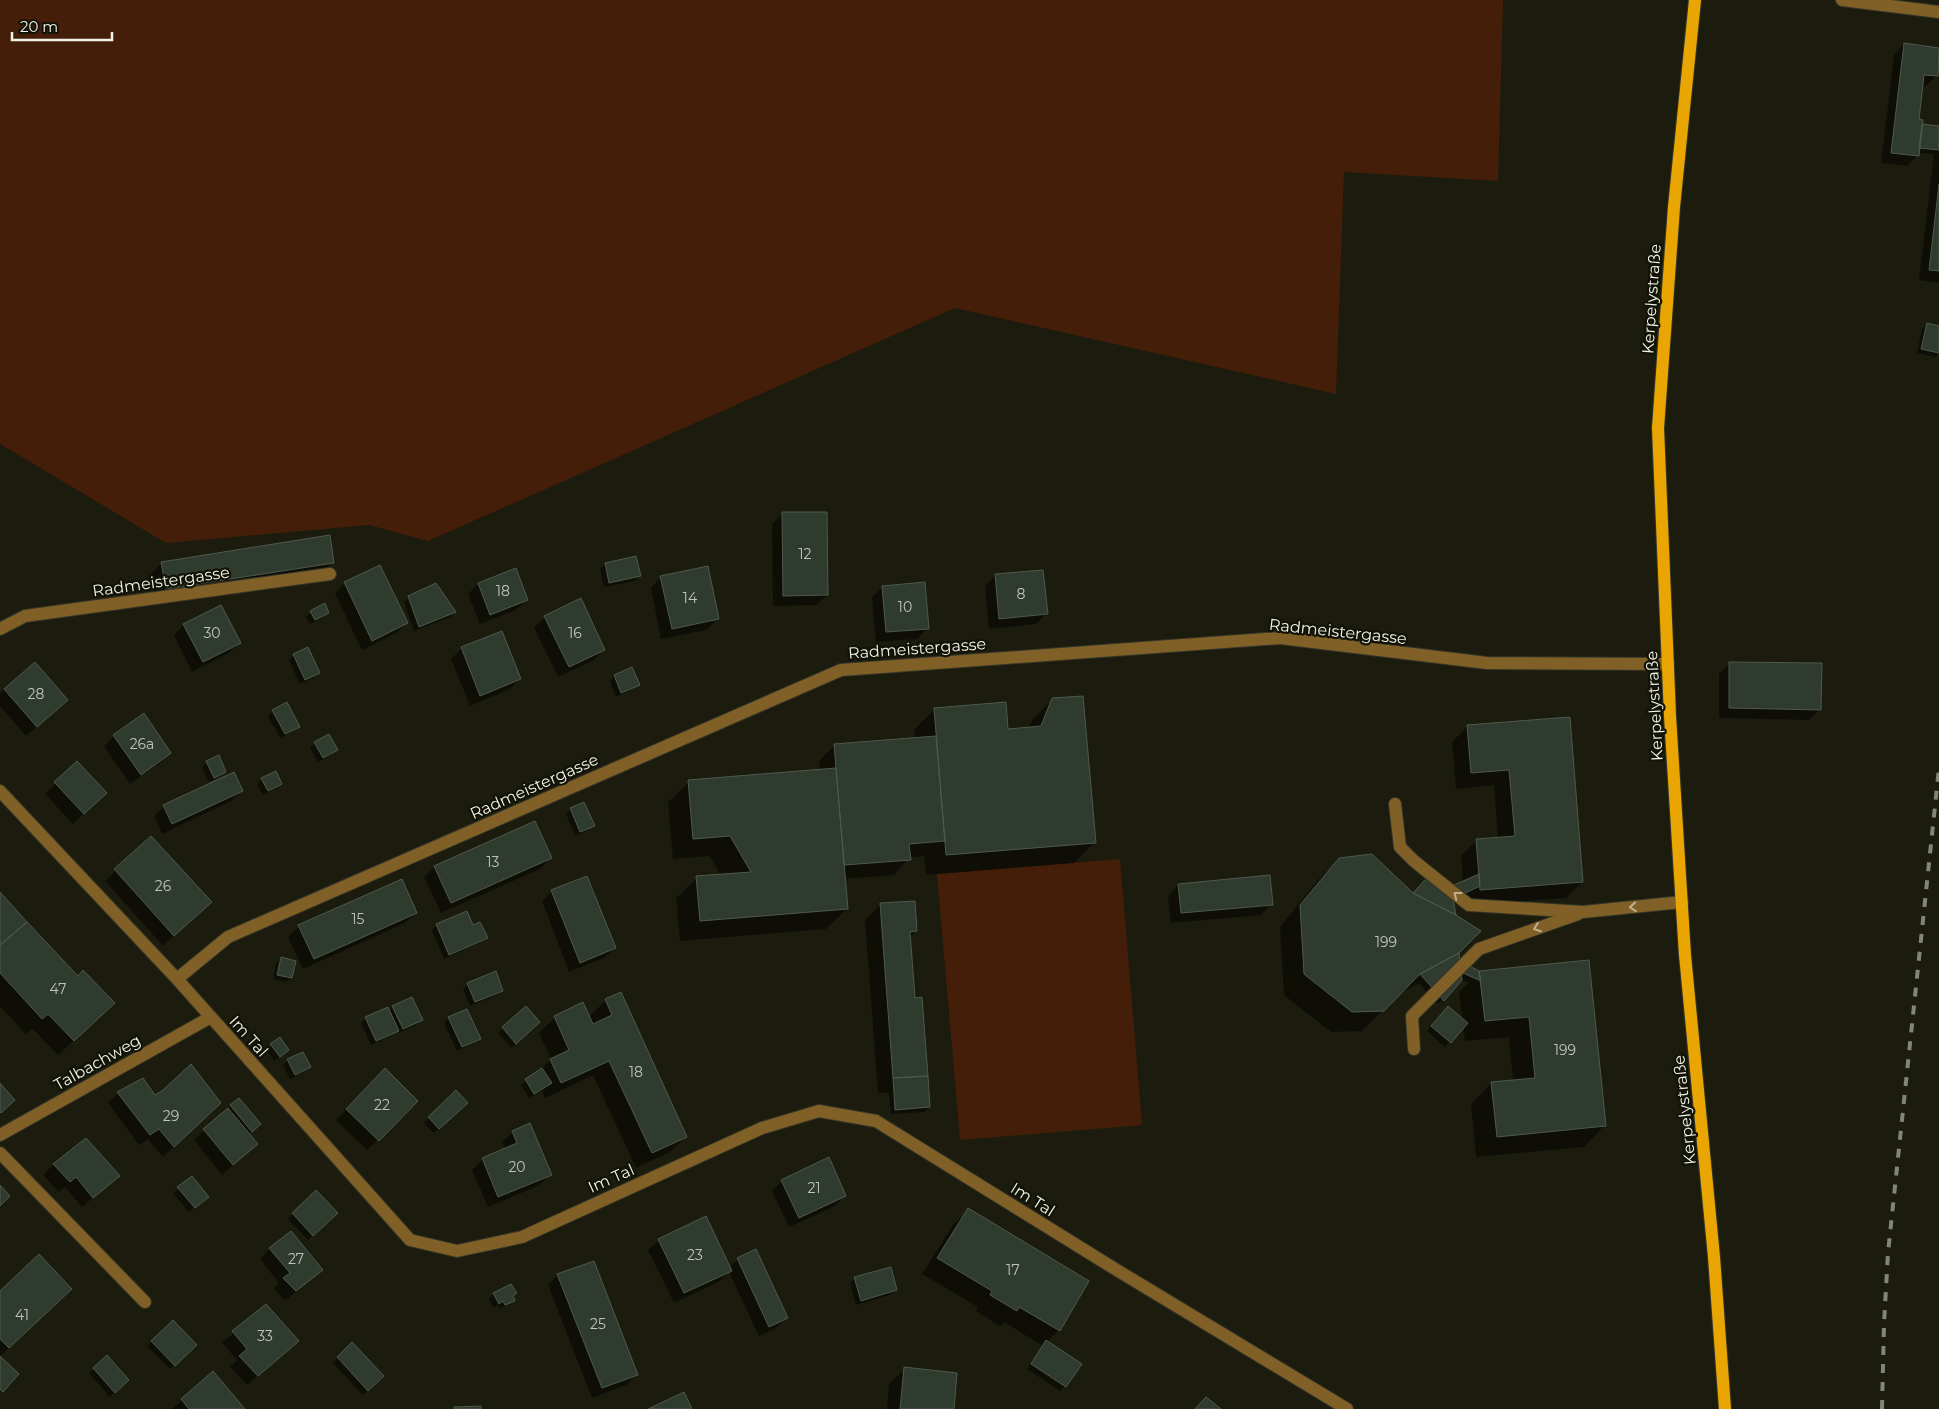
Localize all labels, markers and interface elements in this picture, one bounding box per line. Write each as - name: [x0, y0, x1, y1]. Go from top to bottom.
- scale bar: [12, 10, 112, 42]
- text: 20 m: [20, 17, 58, 36]
- street label: Kerpelystraße: [1638, 243, 1665, 355]
- house number: 12: [798, 545, 812, 563]
- street label: Radmeistergasse: [91, 562, 231, 601]
- house number: 18: [496, 582, 510, 600]
- house number: 8: [1017, 585, 1026, 603]
- house number: 14: [683, 589, 698, 607]
- house number: 10: [898, 598, 912, 616]
- street label: Radmeistergasse: [1268, 615, 1408, 648]
- house number: 30: [203, 624, 221, 642]
- house number: 16: [568, 624, 582, 642]
- street label: Radmeistergasse: [847, 634, 987, 663]
- street label: Kerpelystraße: [1642, 650, 1667, 761]
- house number: 28: [28, 685, 45, 703]
- house number: 26a: [130, 735, 154, 753]
- street label: Radmeistergasse: [467, 750, 601, 823]
- house number: 13: [487, 853, 500, 871]
- house number: 26: [155, 877, 172, 895]
- one-way arrow: [1454, 893, 1463, 901]
- one-way arrow: [1629, 901, 1637, 912]
- house number: 15: [352, 910, 365, 928]
- one-way arrow: [1533, 922, 1541, 932]
- house number: 199: [1375, 933, 1397, 951]
- house number: 47: [50, 980, 66, 998]
- street label: Im Tal: [225, 1012, 272, 1061]
- street label: Talbachweg: [50, 1031, 144, 1094]
- house number: 199: [1554, 1041, 1576, 1059]
- street label: Kerpelystraße: [1669, 1054, 1700, 1166]
- house number: 18: [629, 1063, 643, 1081]
- house number: 22: [374, 1096, 390, 1114]
- house number: 29: [163, 1107, 179, 1125]
- house number: 20: [508, 1158, 526, 1176]
- street label: Im Tal: [585, 1160, 637, 1197]
- house number: 21: [807, 1179, 821, 1197]
- street label: Im Tal: [1007, 1179, 1058, 1220]
- house number: 23: [687, 1246, 703, 1264]
- house number: 27: [288, 1250, 304, 1268]
- house number: 17: [1006, 1261, 1020, 1279]
- house number: 41: [15, 1306, 29, 1324]
- house number: 25: [590, 1315, 606, 1333]
- house number: 33: [257, 1327, 273, 1345]

